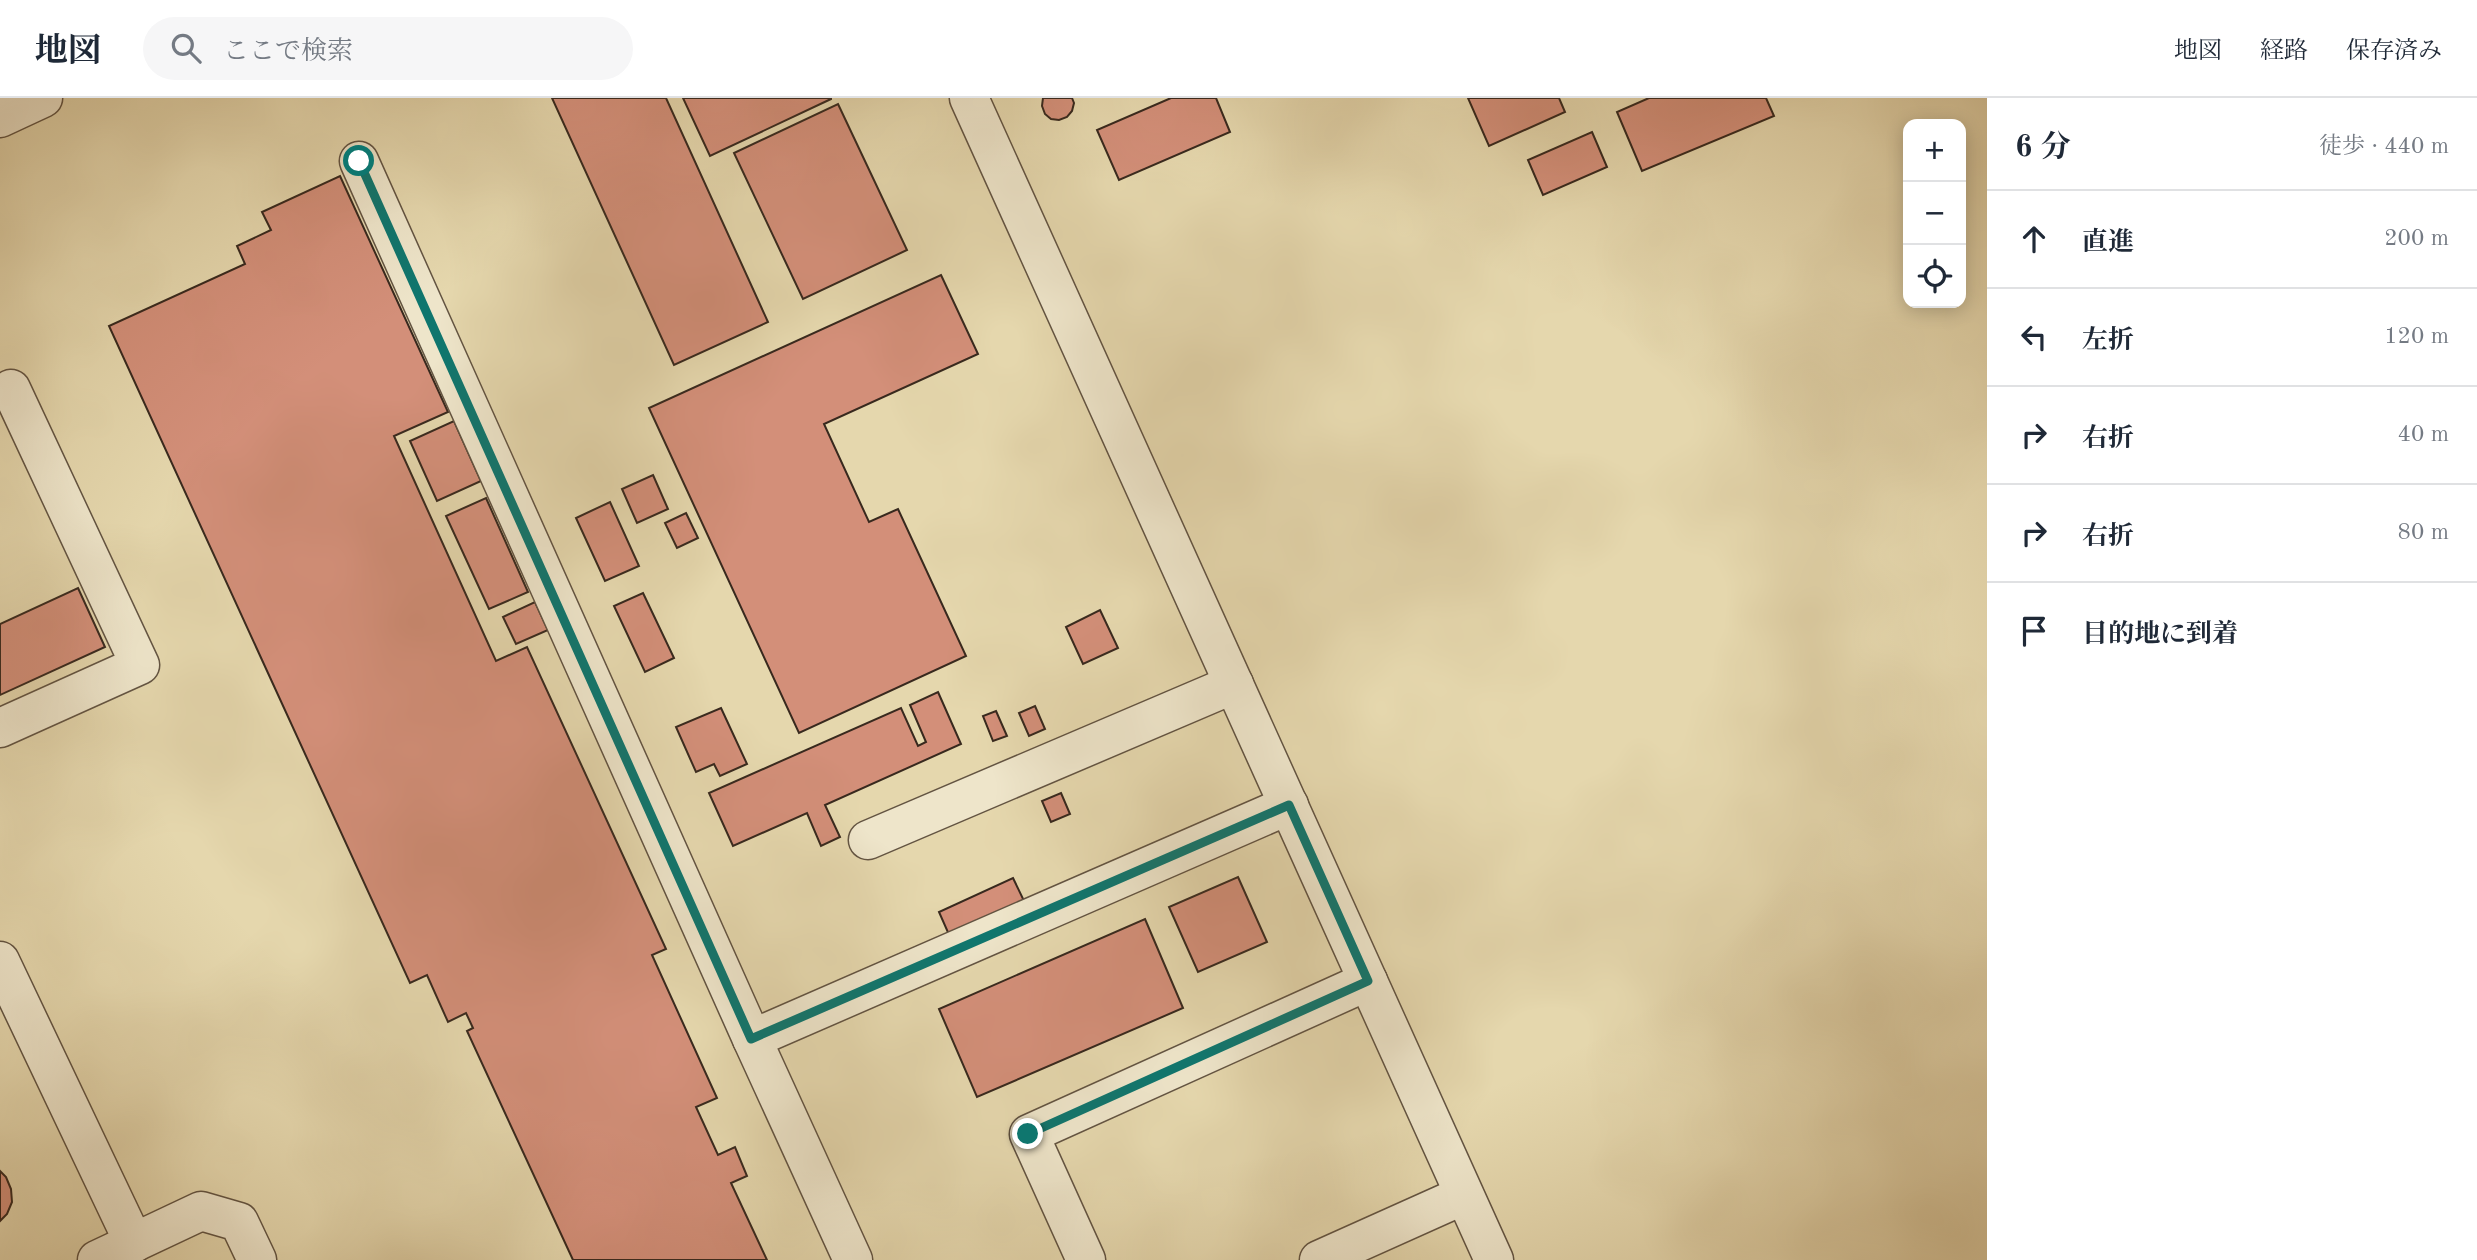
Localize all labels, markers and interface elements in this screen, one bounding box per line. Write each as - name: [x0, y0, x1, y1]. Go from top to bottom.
- search box: [143, 17, 633, 80]
- icon: search: [167, 29, 205, 67]
- text: 地図: [35, 36, 101, 69]
- text: ここで検索: [223, 39, 353, 65]
- text: 地図: [2174, 40, 2222, 64]
- text: 経路: [2260, 40, 2308, 64]
- text: 保存済み: [2346, 40, 2442, 64]
- map controls: [1903, 119, 1966, 308]
- button: +: [1903, 119, 1966, 182]
- text: 6 分: [2015, 133, 2071, 163]
- text: 徒歩 · 440 m: [2319, 135, 2449, 158]
- route start: [343, 145, 374, 176]
- button: −: [1903, 182, 1966, 245]
- icon: ahead: [2015, 220, 2053, 258]
- text: 200 m: [2384, 227, 2449, 250]
- text: 直進: [2082, 230, 2134, 256]
- button: locate: [1903, 245, 1966, 308]
- icon: left: [2015, 318, 2053, 356]
- text: 120 m: [2384, 325, 2449, 348]
- text: 左折: [2082, 328, 2134, 354]
- icon: right: [2015, 416, 2053, 454]
- text: 40 m: [2398, 423, 2449, 446]
- text: 右折: [2082, 426, 2134, 452]
- icon: right: [2015, 514, 2053, 552]
- text: 80 m: [2398, 521, 2449, 544]
- text: 右折: [2082, 524, 2134, 550]
- icon: arrive: [2015, 612, 2053, 650]
- text: 目的地に到着: [2082, 622, 2238, 648]
- route end: [1012, 1118, 1043, 1149]

